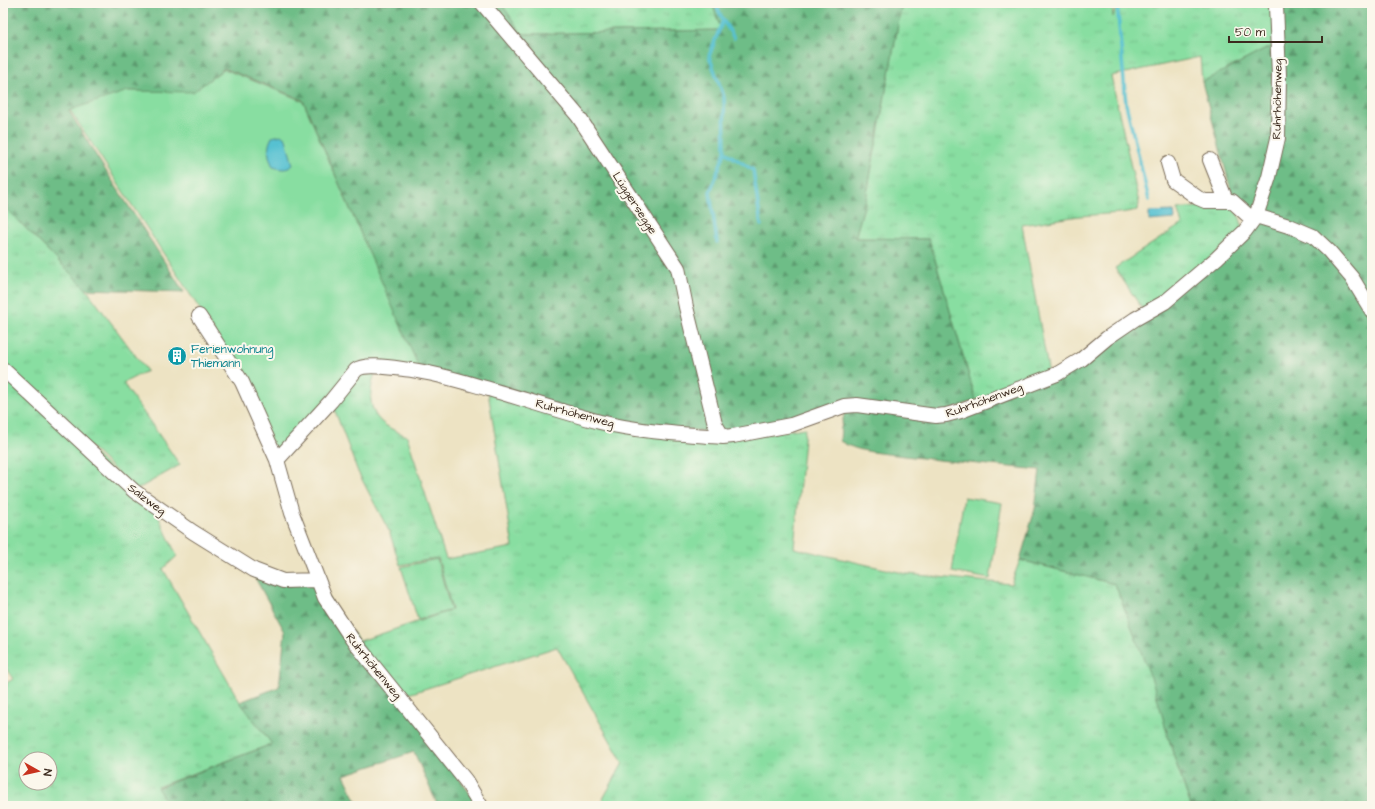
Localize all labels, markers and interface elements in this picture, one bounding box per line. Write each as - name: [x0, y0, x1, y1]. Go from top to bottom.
- scale bar: [1229, 18, 1322, 44]
- text: 50 m: [1235, 24, 1266, 41]
- street label: Ruhrhöhenweg: [1268, 59, 1288, 140]
- street label: Lüggersegge: [607, 169, 661, 239]
- place label: Ferienwohnung Thiemann: [191, 341, 273, 372]
- building icon: Ferienwohnung Thiemann: [166, 345, 188, 367]
- street label: Ruhrhöhenweg: [943, 379, 1025, 423]
- street label: Ruhrhöhenweg: [533, 395, 616, 433]
- street label: Salzweg: [123, 479, 169, 520]
- street label: Ruhrhöhenweg: [341, 630, 406, 704]
- north arrow: [18, 751, 58, 791]
- text: N: [39, 768, 55, 777]

